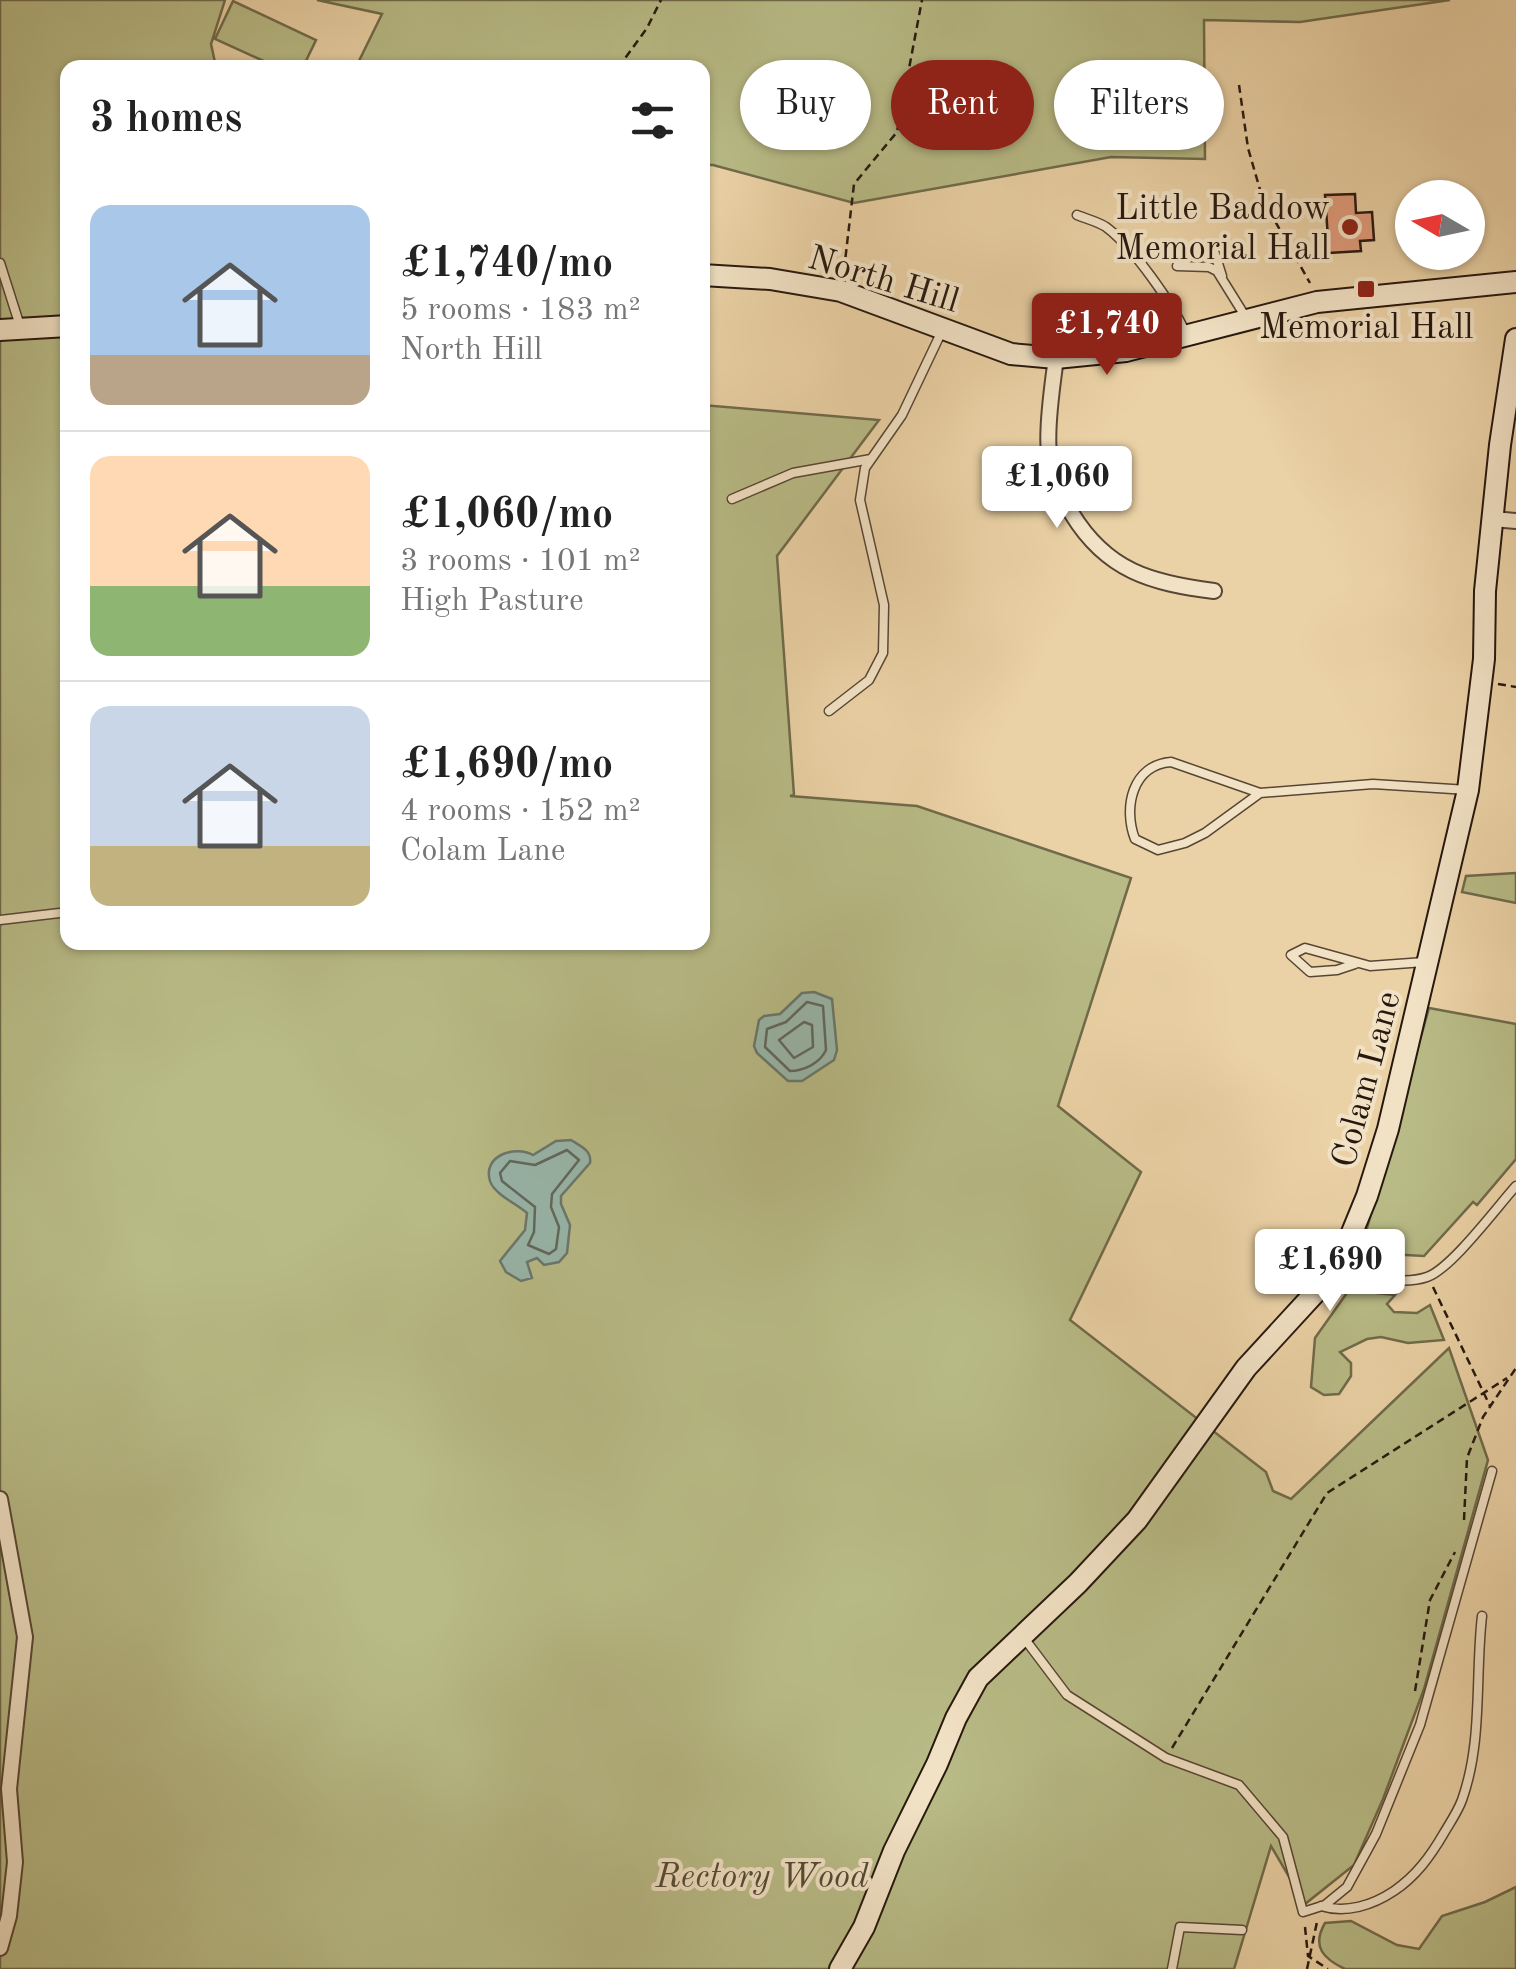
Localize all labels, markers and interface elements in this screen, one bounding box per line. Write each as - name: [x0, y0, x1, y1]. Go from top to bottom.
- chip: Buy: [740, 60, 871, 150]
- chip: Rent: [891, 60, 1034, 150]
- chip: Filters: [1054, 60, 1224, 150]
- icon: filters: [625, 93, 680, 148]
- text: 3 homes: [90, 99, 242, 141]
- north arrow: [1395, 180, 1485, 270]
- map controls: [1395, 180, 1485, 270]
- place label: Little Baddow Memorial Hall: [1115, 192, 1330, 267]
- marker: Little Baddow Memorial Hall: [1339, 216, 1361, 238]
- street label: North Hill: [804, 241, 963, 320]
- text: £1,740/mo: [400, 244, 613, 286]
- icon: home: [170, 245, 290, 365]
- marker: Memorial Hall: [1355, 278, 1377, 300]
- pin: £1,740: [1026, 293, 1188, 378]
- text: 5 rooms · 183 m²: [400, 295, 641, 327]
- text: £1,740: [1054, 309, 1160, 341]
- place label: Memorial Hall: [1259, 311, 1473, 346]
- text: North Hill: [400, 335, 542, 367]
- pin: £1,060: [976, 446, 1138, 531]
- text: £1,060: [1004, 462, 1110, 494]
- text: £1,060/mo: [400, 495, 613, 537]
- icon: home: [170, 496, 290, 616]
- text: 3 rooms · 101 m²: [400, 546, 641, 578]
- text: High Pasture: [400, 586, 584, 618]
- text: £1,690/mo: [400, 745, 613, 787]
- icon: home: [170, 746, 290, 866]
- text: 4 rooms · 152 m²: [400, 796, 641, 828]
- text: Colam Lane: [400, 836, 565, 868]
- street label: Colam Lane: [1327, 988, 1408, 1172]
- pin: £1,690: [1249, 1229, 1411, 1314]
- text: £1,690: [1277, 1245, 1383, 1277]
- park label: Rectory Wood: [654, 1860, 869, 1895]

